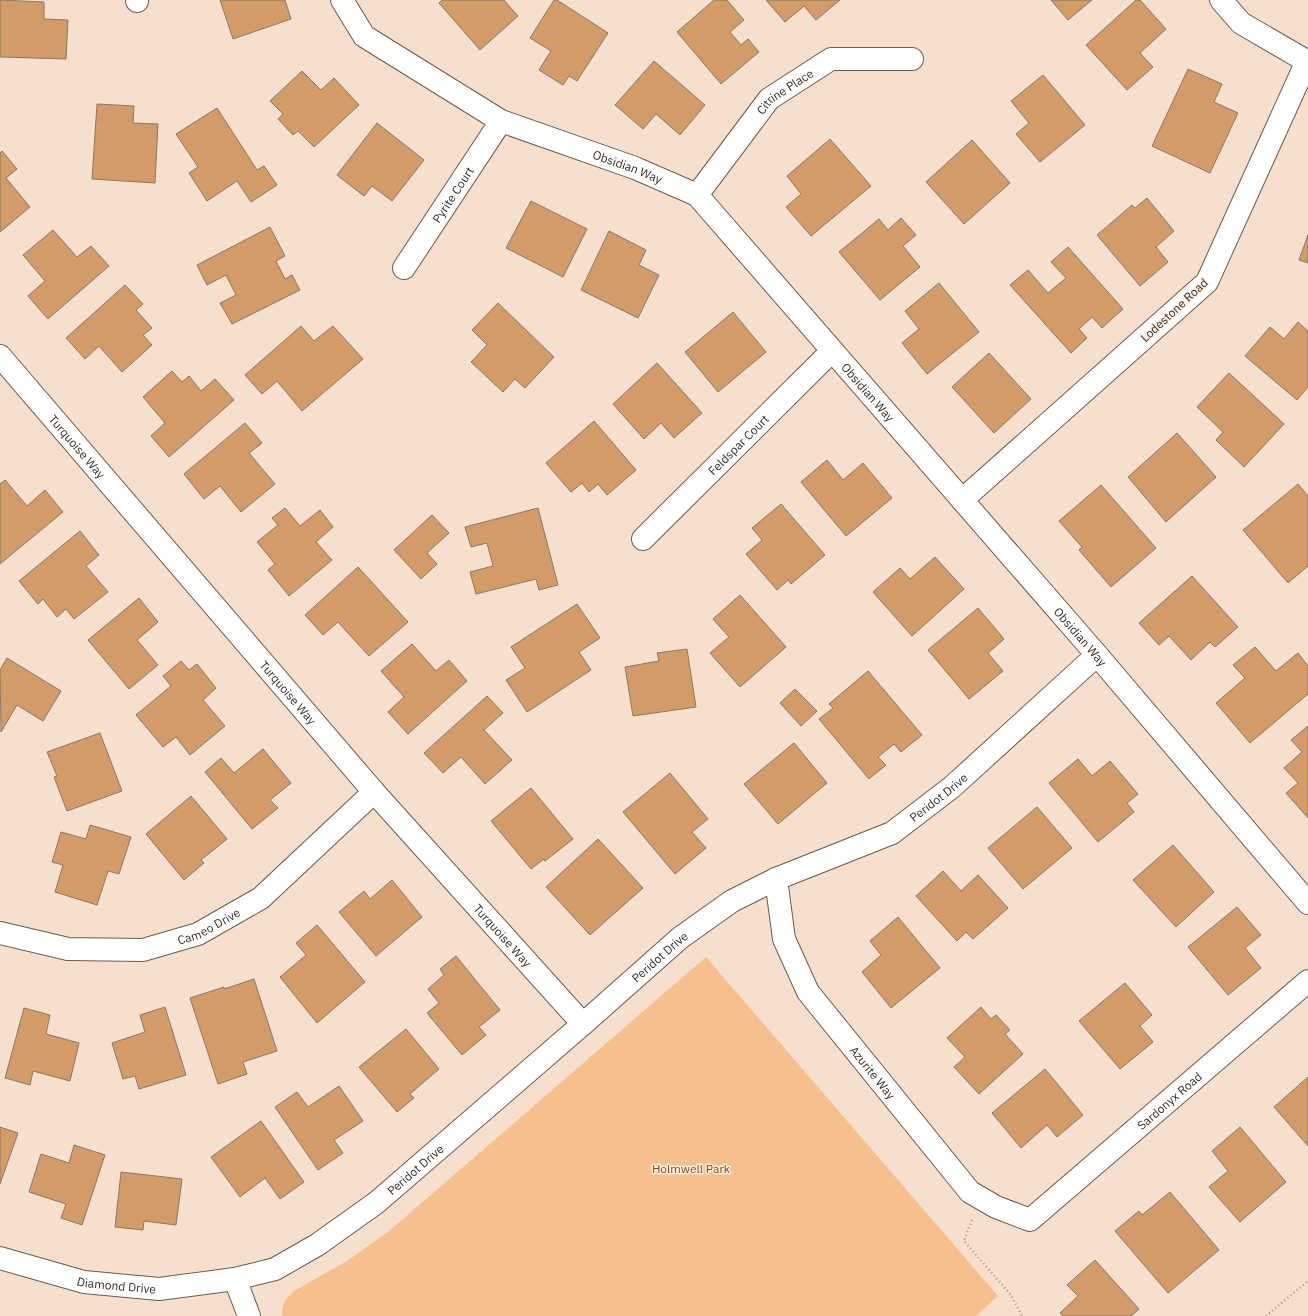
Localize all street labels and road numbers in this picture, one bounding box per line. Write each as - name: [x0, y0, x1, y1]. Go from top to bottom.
- street label: Citrine Place: [753, 65, 816, 117]
- street label: Obsidian Way: [591, 146, 665, 187]
- street label: Pyrite Court: [429, 164, 476, 225]
- street label: Lodestone Road: [1137, 275, 1211, 345]
- street label: Obsidian Way: [839, 359, 898, 425]
- street label: Turquoise Way: [46, 411, 109, 481]
- street label: Feldspar Court: [705, 411, 771, 478]
- street label: Obsidian Way: [1051, 604, 1111, 669]
- street label: Turquoise Way: [257, 657, 320, 727]
- street label: Peridot Drive: [906, 769, 971, 825]
- street label: Turquoise Way: [471, 901, 535, 970]
- street label: Cameo Drive: [175, 904, 243, 947]
- street label: Peridot Drive: [628, 927, 691, 985]
- street label: Azurite Way: [847, 1043, 899, 1102]
- street label: Sardonyx Road: [1134, 1068, 1205, 1132]
- street label: Peridot Drive: [384, 1140, 447, 1198]
- street label: Diamond Drive: [75, 1273, 157, 1296]

